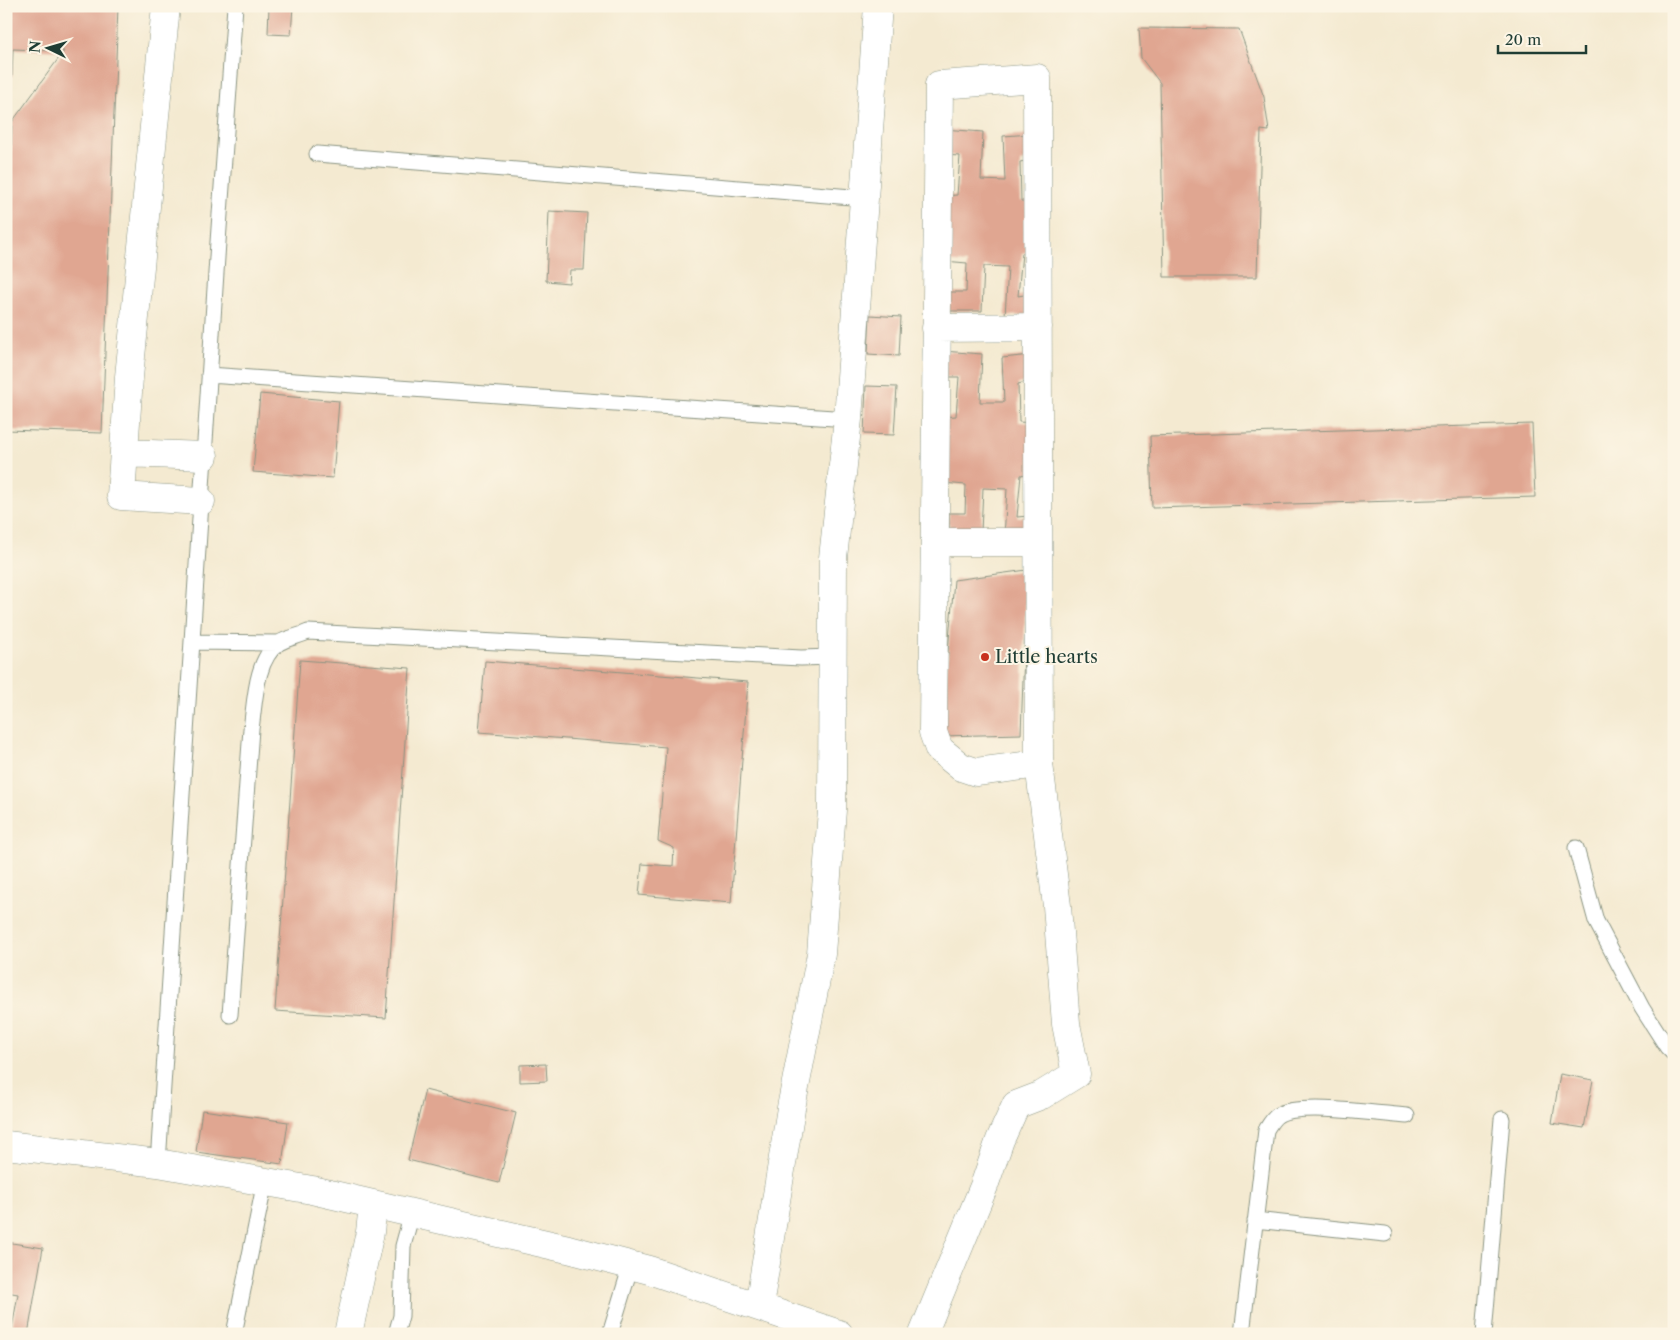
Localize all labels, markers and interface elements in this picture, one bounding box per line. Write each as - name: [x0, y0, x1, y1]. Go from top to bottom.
- north arrow: [22, 22, 72, 72]
- scale bar: [1498, 22, 1585, 54]
- text: 20 m: [1505, 30, 1541, 49]
- text: N: [26, 40, 45, 54]
- place label: Little hearts: [995, 646, 1098, 668]
- marker: Little hearts: [979, 651, 991, 663]

